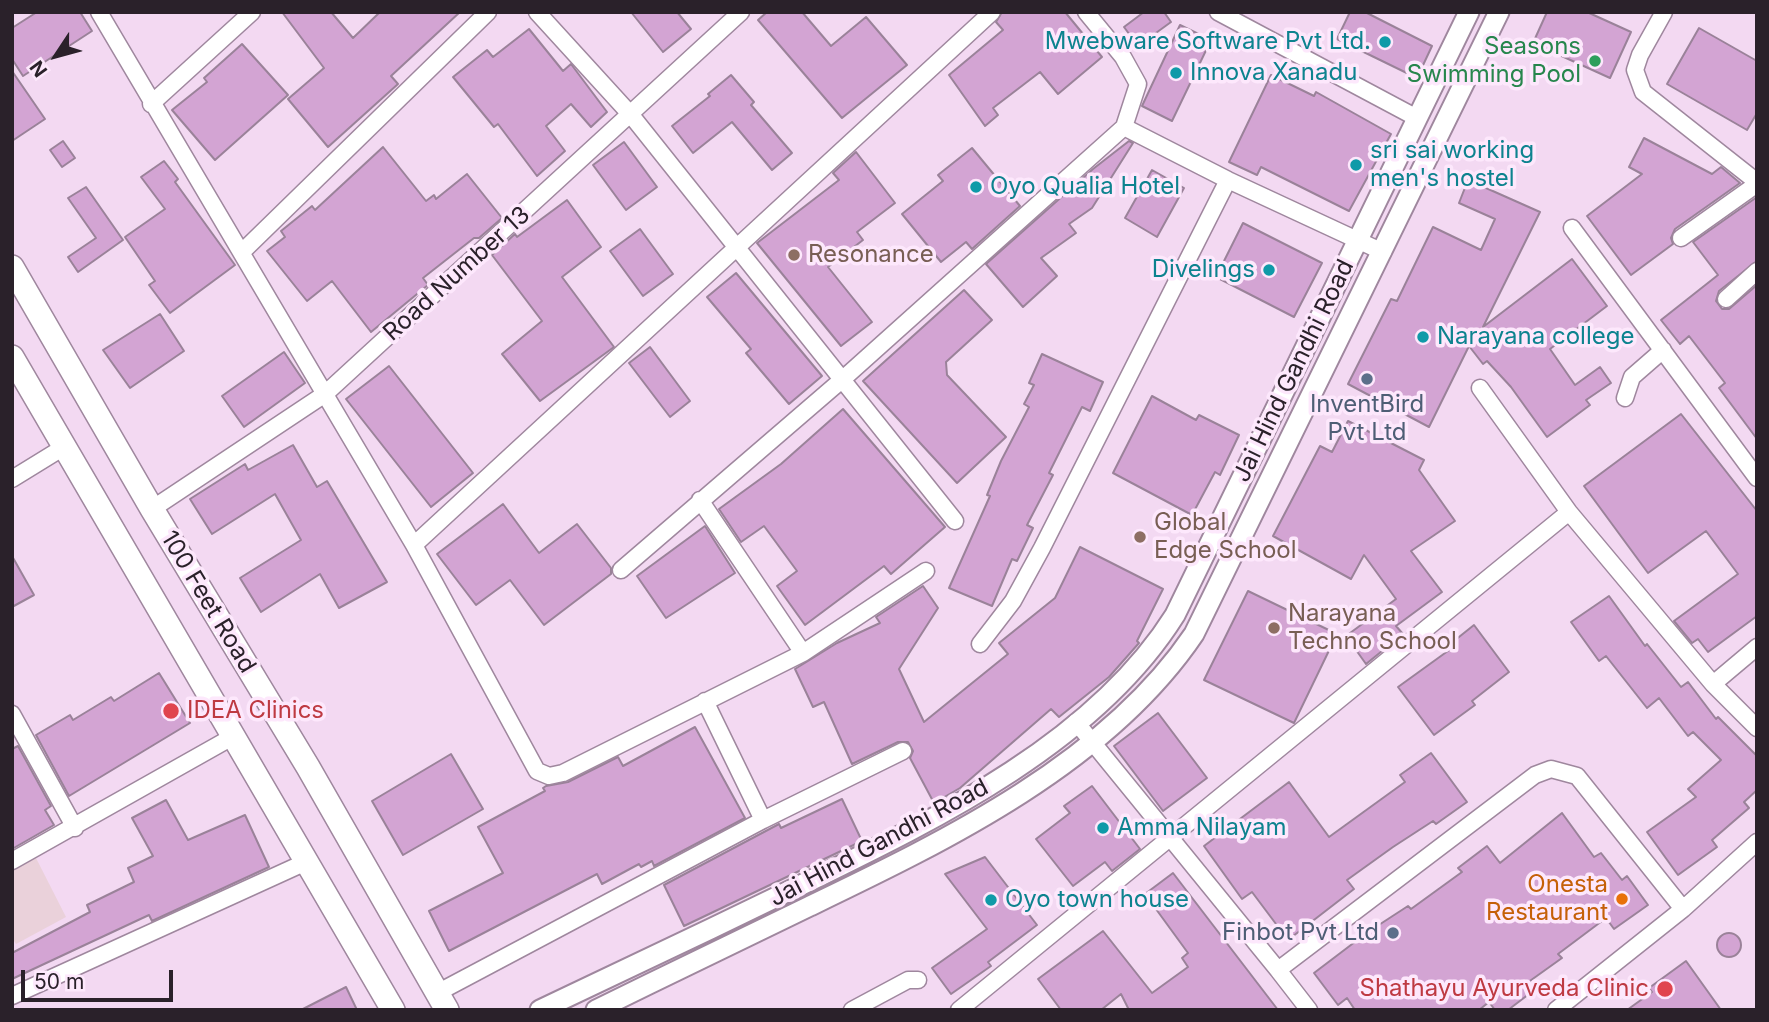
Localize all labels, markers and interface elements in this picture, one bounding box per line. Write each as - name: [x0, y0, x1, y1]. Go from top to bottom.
- north arrow: [21, 21, 91, 91]
- place label: Mwebware Software Pvt Ltd.: [1045, 28, 1371, 56]
- place label: Seasons Swimming Pool: [1407, 33, 1581, 89]
- marker: Mwebware Software Pvt Ltd.: [1377, 34, 1393, 50]
- marker: Seasons Swimming Pool: [1587, 53, 1603, 69]
- text: N: [25, 56, 52, 81]
- place label: Innova Xanadu: [1190, 59, 1357, 87]
- marker: Innova Xanadu: [1168, 65, 1184, 81]
- place label: sri sai working men's hostel: [1370, 137, 1534, 193]
- marker: sri sai working men's hostel: [1348, 157, 1364, 173]
- place label: Oyo Qualia Hotel: [990, 173, 1180, 201]
- marker: Oyo Qualia Hotel: [968, 179, 984, 195]
- street label: Road Number 13: [378, 201, 536, 347]
- place label: Resonance: [808, 241, 934, 269]
- marker: Resonance: [786, 247, 802, 263]
- street label: Jai Hind Gandhi Road: [1228, 255, 1360, 487]
- place label: Divelings: [1152, 256, 1255, 284]
- marker: Divelings: [1261, 262, 1277, 278]
- place label: Narayana college: [1437, 323, 1634, 351]
- marker: Narayana college: [1415, 329, 1431, 345]
- marker: InventBird Pvt Ltd: [1359, 371, 1375, 387]
- place label: InventBird Pvt Ltd: [1310, 391, 1424, 447]
- place label: Global Edge School: [1154, 509, 1296, 565]
- street label: 100 Feet Road: [154, 526, 262, 678]
- marker: Global Edge School: [1132, 529, 1148, 545]
- place label: Narayana Techno School: [1288, 600, 1457, 656]
- marker: Narayana Techno School: [1266, 620, 1282, 636]
- place label: IDEA Clinics: [187, 697, 324, 725]
- marker: IDEA Clinics: [161, 701, 181, 721]
- street label: Jai Hind Gandhi Road: [765, 773, 993, 913]
- place label: Amma Nilayam: [1117, 814, 1287, 842]
- marker: Amma Nilayam: [1095, 820, 1111, 836]
- place label: Onesta Restaurant: [1486, 871, 1608, 927]
- place label: Oyo town house: [1005, 886, 1189, 914]
- marker: Onesta Restaurant: [1614, 891, 1630, 907]
- marker: Oyo town house: [983, 892, 999, 908]
- place label: Finbot Pvt Ltd: [1222, 919, 1379, 947]
- marker: Finbot Pvt Ltd: [1385, 925, 1401, 941]
- scale bar: [24, 956, 177, 1000]
- text: 50 m: [34, 969, 84, 994]
- place label: Shathayu Ayurveda Clinic: [1360, 975, 1649, 1003]
- marker: Shathayu Ayurveda Clinic: [1655, 979, 1675, 999]

